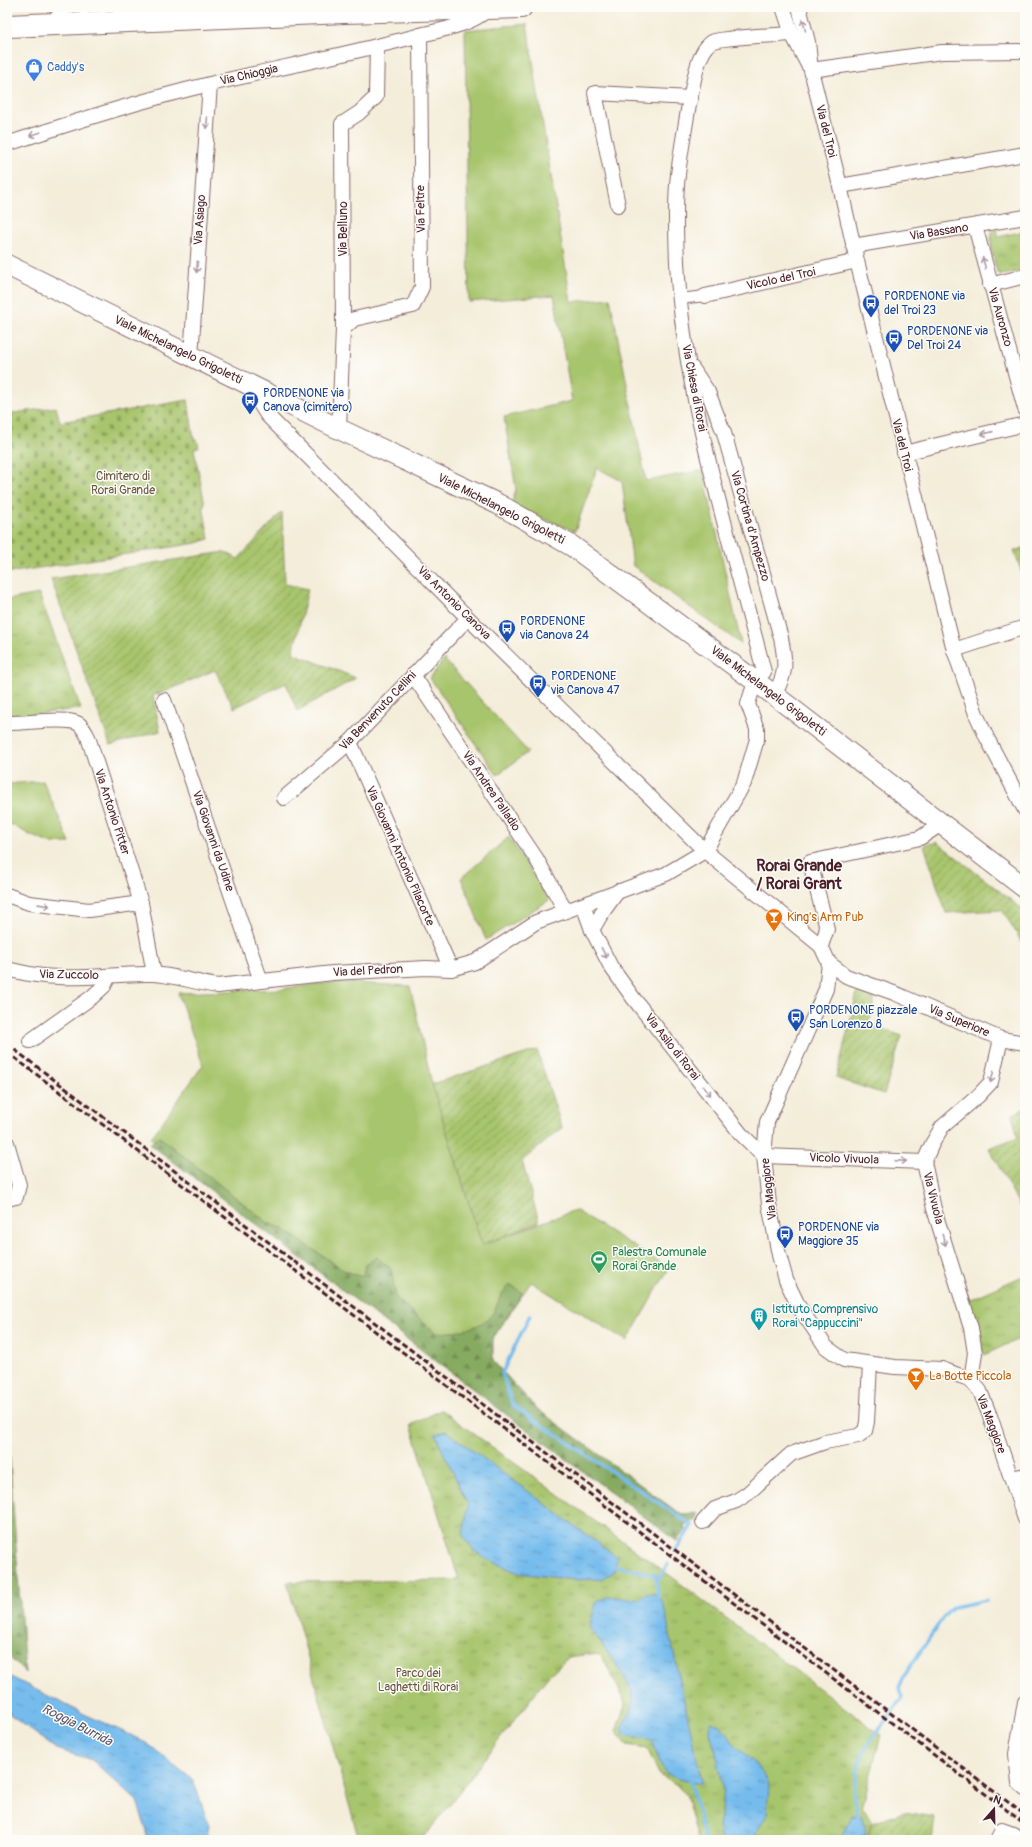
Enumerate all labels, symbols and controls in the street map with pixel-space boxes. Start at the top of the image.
one-way arrow [800,18,807,31]
shop icon: Caddy's [24,57,44,82]
place label: Caddy's [47,60,85,75]
street label: Via Chioggia [219,61,280,89]
street label: Via del Troi [812,103,840,159]
one-way arrow [204,116,211,129]
one-way arrow [30,131,42,139]
street label: Via Feltre [413,185,429,233]
street label: Via Asiago [191,194,209,246]
street label: Via Belluno [336,201,351,257]
street label: Via Bassano [909,220,970,244]
one-way arrow [980,257,988,270]
one-way arrow [194,260,201,273]
street label: Vicolo del Troi [745,264,817,294]
street label: Via Auronzo [984,286,1016,349]
place label: PORDENONE via del Troi 23 [884,289,965,318]
bus stop icon: PORDENONE via del Troi 23 [861,293,881,318]
street label: Viale Michelangelo Grigoletti [111,312,245,388]
place label: PORDENONE via Del Troi 24 [907,324,988,353]
bus stop icon: PORDENONE via Del Troi 24 [884,328,904,353]
street label: Via Chiesa di Rorai [678,343,710,433]
place label: PORDENONE via Canova (cimitero) [263,386,353,415]
bus stop icon: PORDENONE via Canova (cimitero) [240,390,260,415]
street label: Via del Troi [888,417,916,473]
one-way arrow [981,429,994,437]
park label: Cimitero di Rorai Grande [91,469,155,498]
street label: Via Cortina d'Ampezzo [727,469,773,584]
street label: Viale Michelangelo Grigoletti [435,470,567,548]
street label: Via Antonio Canova [414,563,494,643]
place label: PORDENONE via Canova 24 [519,614,589,643]
bus stop icon: PORDENONE via Canova 24 [497,618,517,643]
street label: Viale Michelangelo Grigoletti [707,643,829,739]
street label: Via Benvenuto Cellini [336,668,420,754]
place label: PORDENONE via Canova 47 [550,669,620,698]
bus stop icon: PORDENONE via Canova 47 [528,673,548,698]
street label: Via Andrea Palladio [459,748,524,834]
street label: Via Antonio Pitter [91,767,133,858]
street label: Via Giovanni Antonio Pilacorte [362,784,438,928]
street label: Via Giovanni da Udine [189,789,237,893]
district label: Rorai Grande / Rorai Grant [756,856,843,894]
one-way arrow [37,901,50,909]
bar icon: King's Arm Pub [764,907,784,932]
place label: King's Arm Pub [787,910,863,925]
one-way arrow [601,947,608,959]
street label: Via del Pedron [332,962,404,980]
street label: Via Zuccolo [39,967,100,983]
street label: Via Superiore [926,1001,992,1041]
place label: PORDENONE piazzale San Lorenzo 8 [809,1003,917,1032]
bus stop icon: PORDENONE piazzale San Lorenzo 8 [786,1007,806,1032]
street label: Via Asilo di Rorai [641,1011,703,1083]
one-way arrow [987,1070,995,1083]
one-way arrow [702,1085,711,1096]
street label: Vicolo Vivuola [809,1150,880,1168]
street label: Via Maggiore [758,1157,780,1221]
one-way arrow [894,1157,907,1165]
street label: Via Vivuola [919,1170,947,1226]
place label: PORDENONE via Maggiore 35 [798,1220,879,1249]
bus stop icon: PORDENONE via Maggiore 35 [775,1224,795,1249]
one-way arrow [941,1234,949,1246]
place label: Palestra Comunale Rorai Grande [612,1245,707,1274]
sports icon: Palestra Comunale Rorai Grande [589,1249,609,1274]
place label: Istituto Comprensivo Rorai "Cappuccini" [772,1302,879,1331]
building icon: Istituto Comprensivo Rorai "Cappuccini" [749,1306,769,1331]
bar icon: La Botte Piccola [906,1366,926,1391]
place label: La Botte Piccola [929,1369,1012,1384]
street label: Via Maggiore [973,1392,1009,1456]
park label: Parco dei Laghetti di Rorai [378,1666,458,1695]
water label: Roggia Burrida [39,1700,116,1750]
north arrow [974,1789,1014,1829]
text: N [992,1793,1003,1808]

